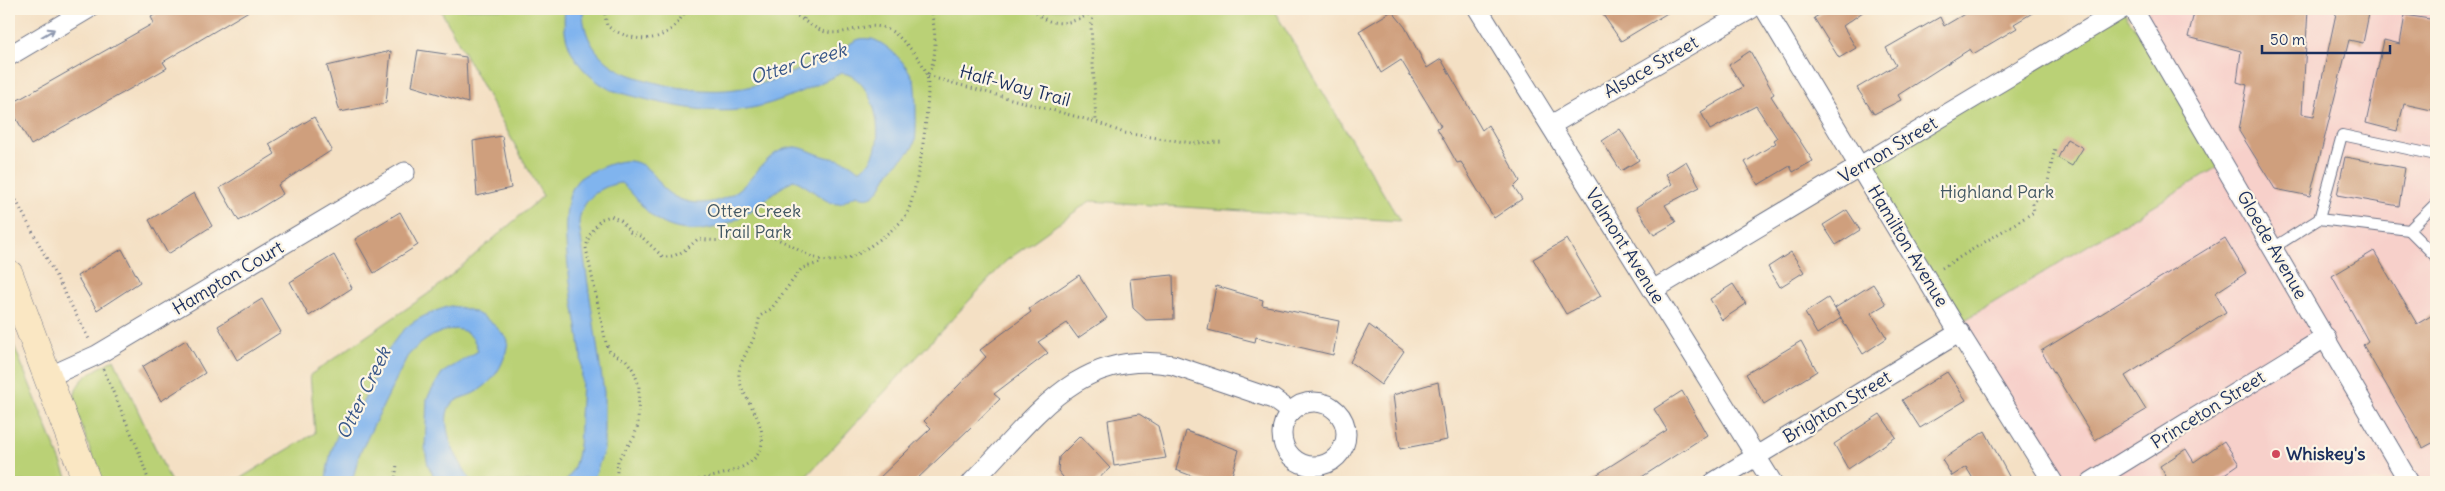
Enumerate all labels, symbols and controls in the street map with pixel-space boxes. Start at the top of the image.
scale bar [2262,22,2390,54]
one-way arrow [41,27,55,37]
street label: Alsace Street [1600,30,1702,103]
text: 50 m [2270,30,2305,49]
water label: Otter Creek [747,37,850,89]
street label: Half-Way Trail [957,60,1073,111]
street label: Vernon Street [1834,111,1941,188]
park label: Highland Park [1940,180,2054,203]
street label: Hamilton Avenue [1863,181,1954,311]
street label: Valmont Avenue [1581,184,1670,308]
street label: Gloede Avenue [2232,186,2313,303]
park label: Otter Creek Trail Park [707,199,801,243]
street label: Hampton Court [168,235,288,320]
water label: Otter Creek [330,342,396,443]
street label: Brighton Street [1778,365,1895,448]
street label: Princeton Street [2146,365,2269,454]
place label: Whiskey's [2286,442,2366,465]
marker: Whiskey's [2270,448,2282,460]

